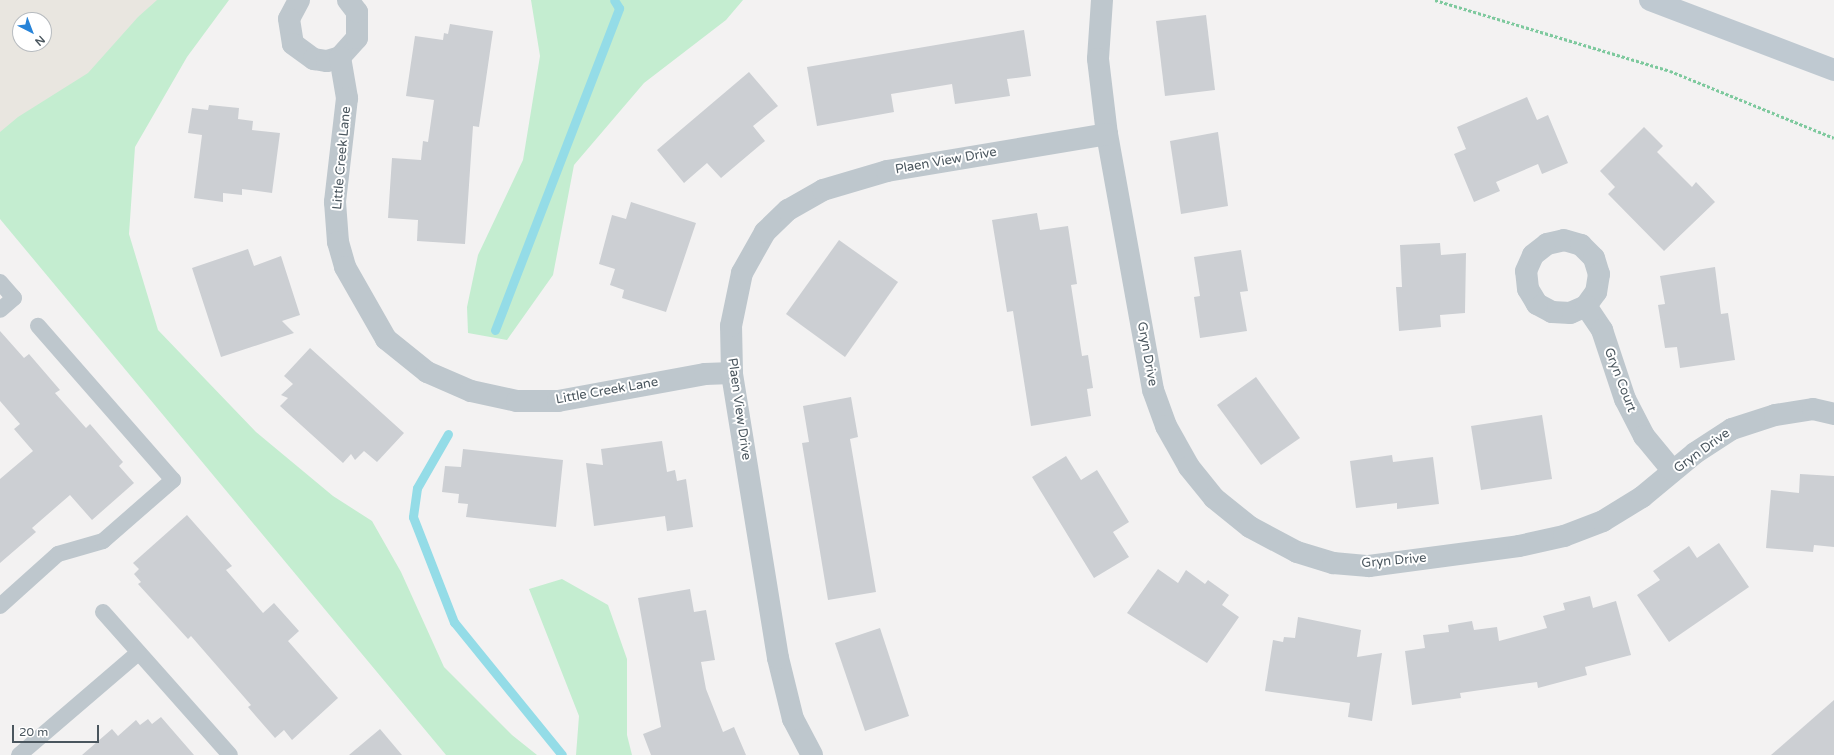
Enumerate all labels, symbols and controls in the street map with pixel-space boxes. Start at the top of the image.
north arrow [12,12,52,52]
text: N [32,33,47,48]
street label: Little Creek Lane [330,106,354,210]
street label: Plaen View Drive [894,144,998,178]
street label: Gryn Drive [1134,321,1160,387]
street label: Gryn Court [1601,346,1639,414]
street label: Plaen View Drive [724,357,754,461]
street label: Little Creek Lane [555,374,659,408]
street label: Gryn Drive [1671,426,1733,476]
street label: Gryn Drive [1361,550,1427,572]
scale bar [14,717,101,743]
text: 20 m [19,725,48,739]

